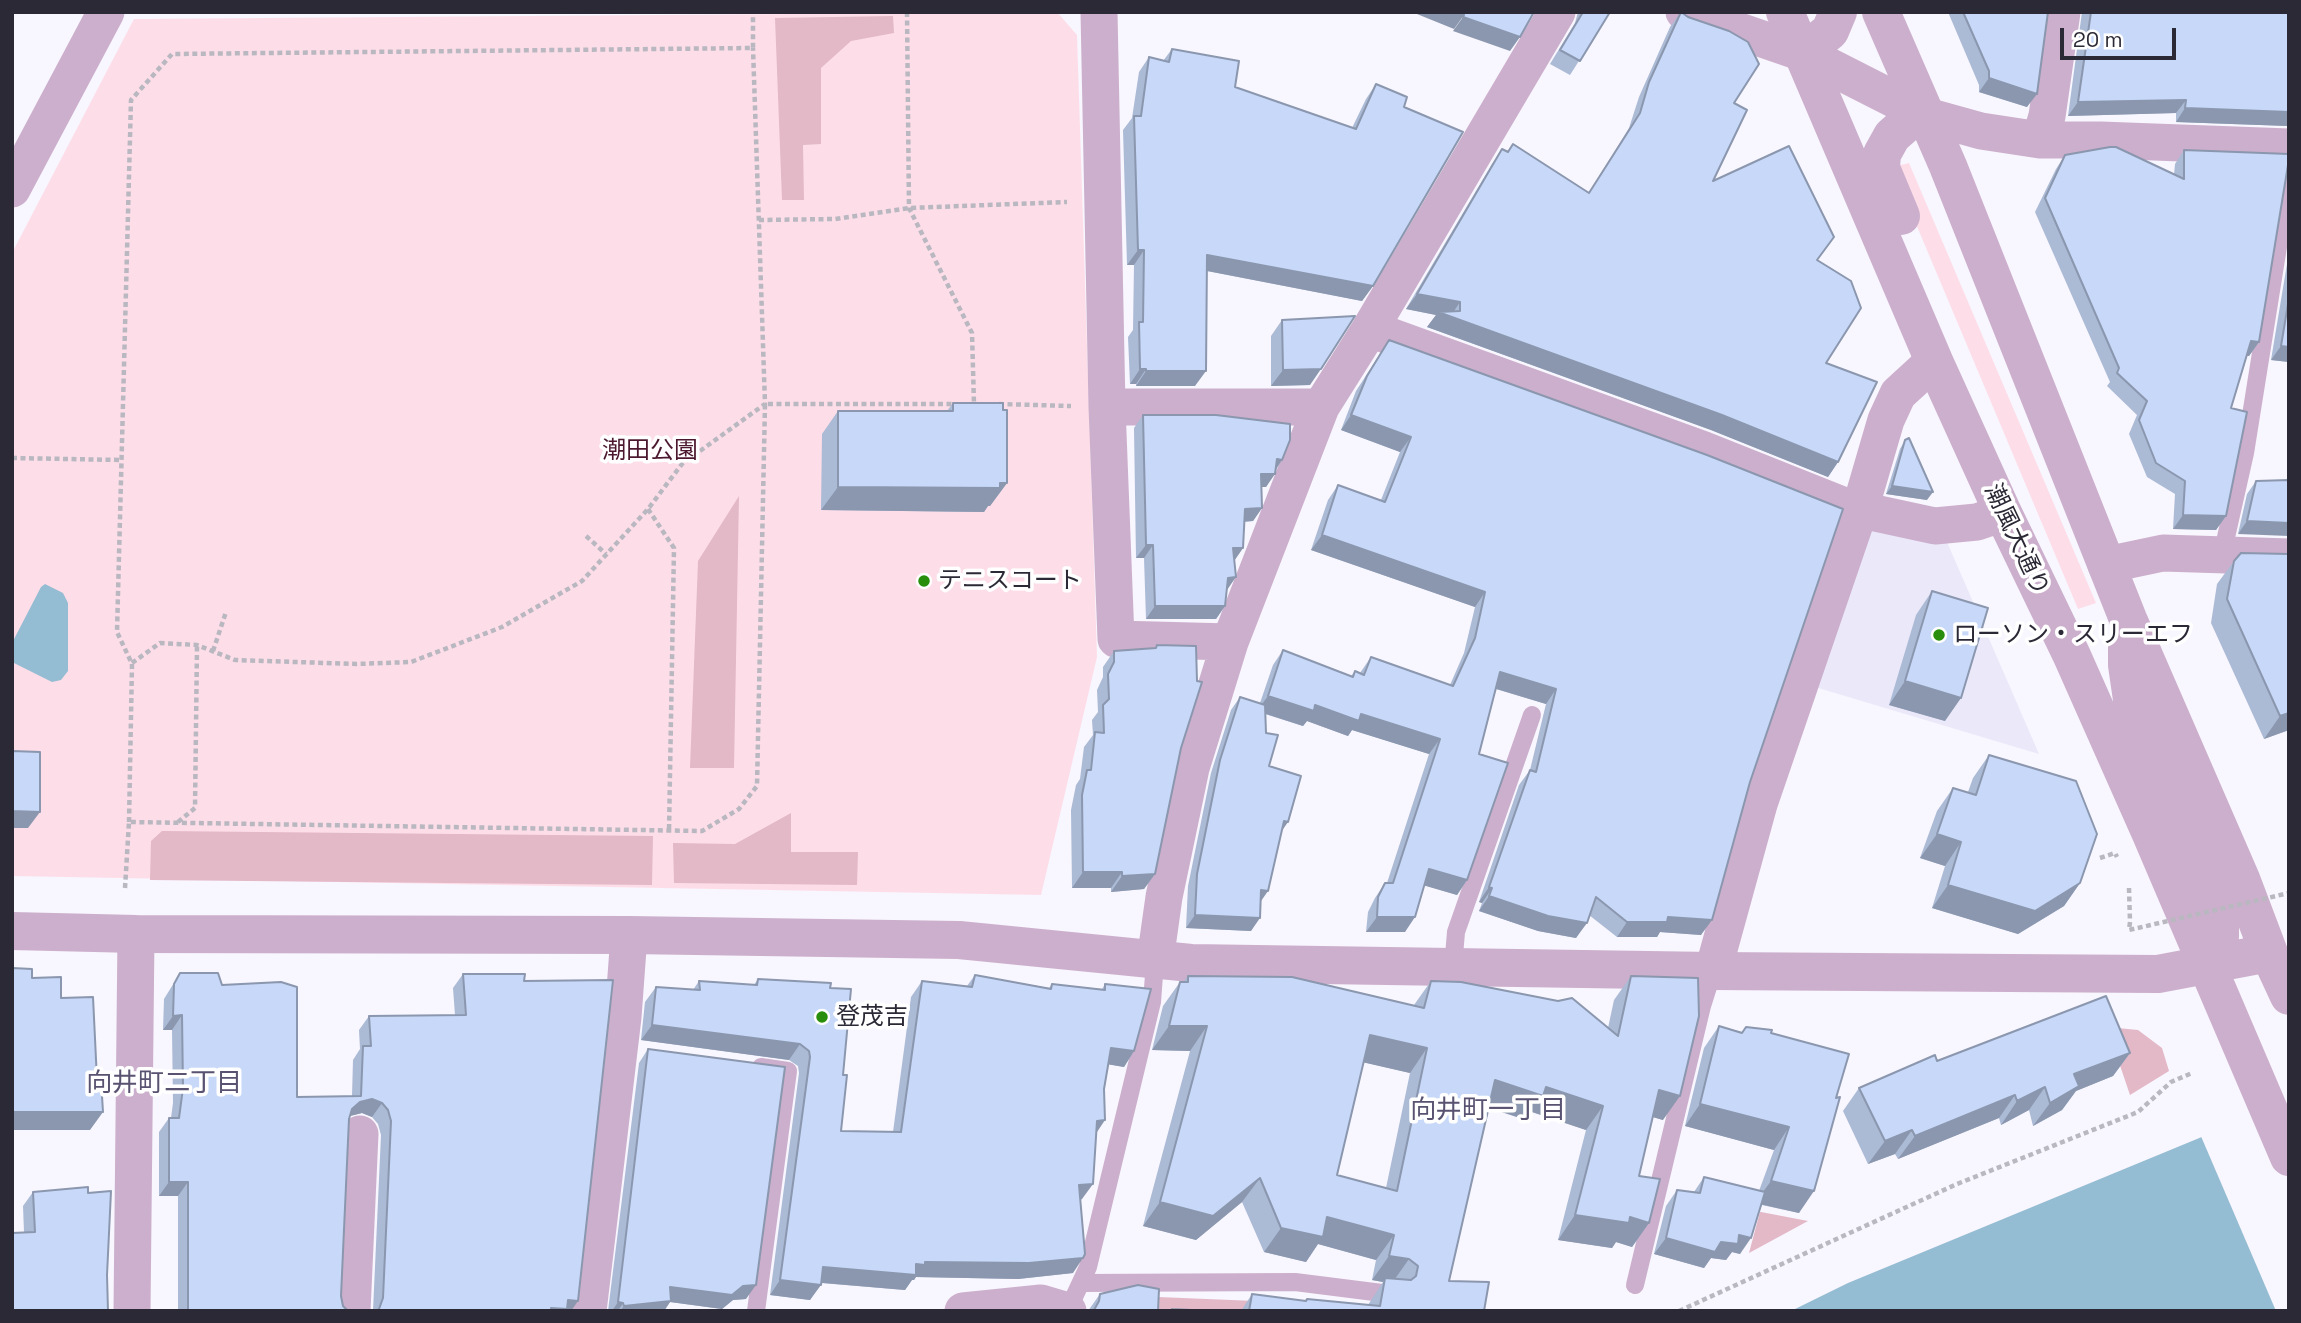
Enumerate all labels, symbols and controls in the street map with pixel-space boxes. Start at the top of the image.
scale bar [2063,14,2178,58]
text: 20 m [2073,26,2123,53]
park label: 潮田公園 [602,437,698,465]
street label: 潮風大通り [1978,480,2054,600]
place label: テニスコート [938,567,1082,595]
marker: テニスコート [916,573,932,589]
place label: ローソン・スリーエフ [1953,621,2193,649]
marker: ローソン・スリーエフ [1931,627,1947,643]
place label: 登茂吉 [836,1003,908,1031]
marker: 登茂吉 [814,1009,830,1025]
district label: 向井町二丁目 [86,1068,242,1100]
district label: 向井町一丁目 [1410,1095,1566,1127]

